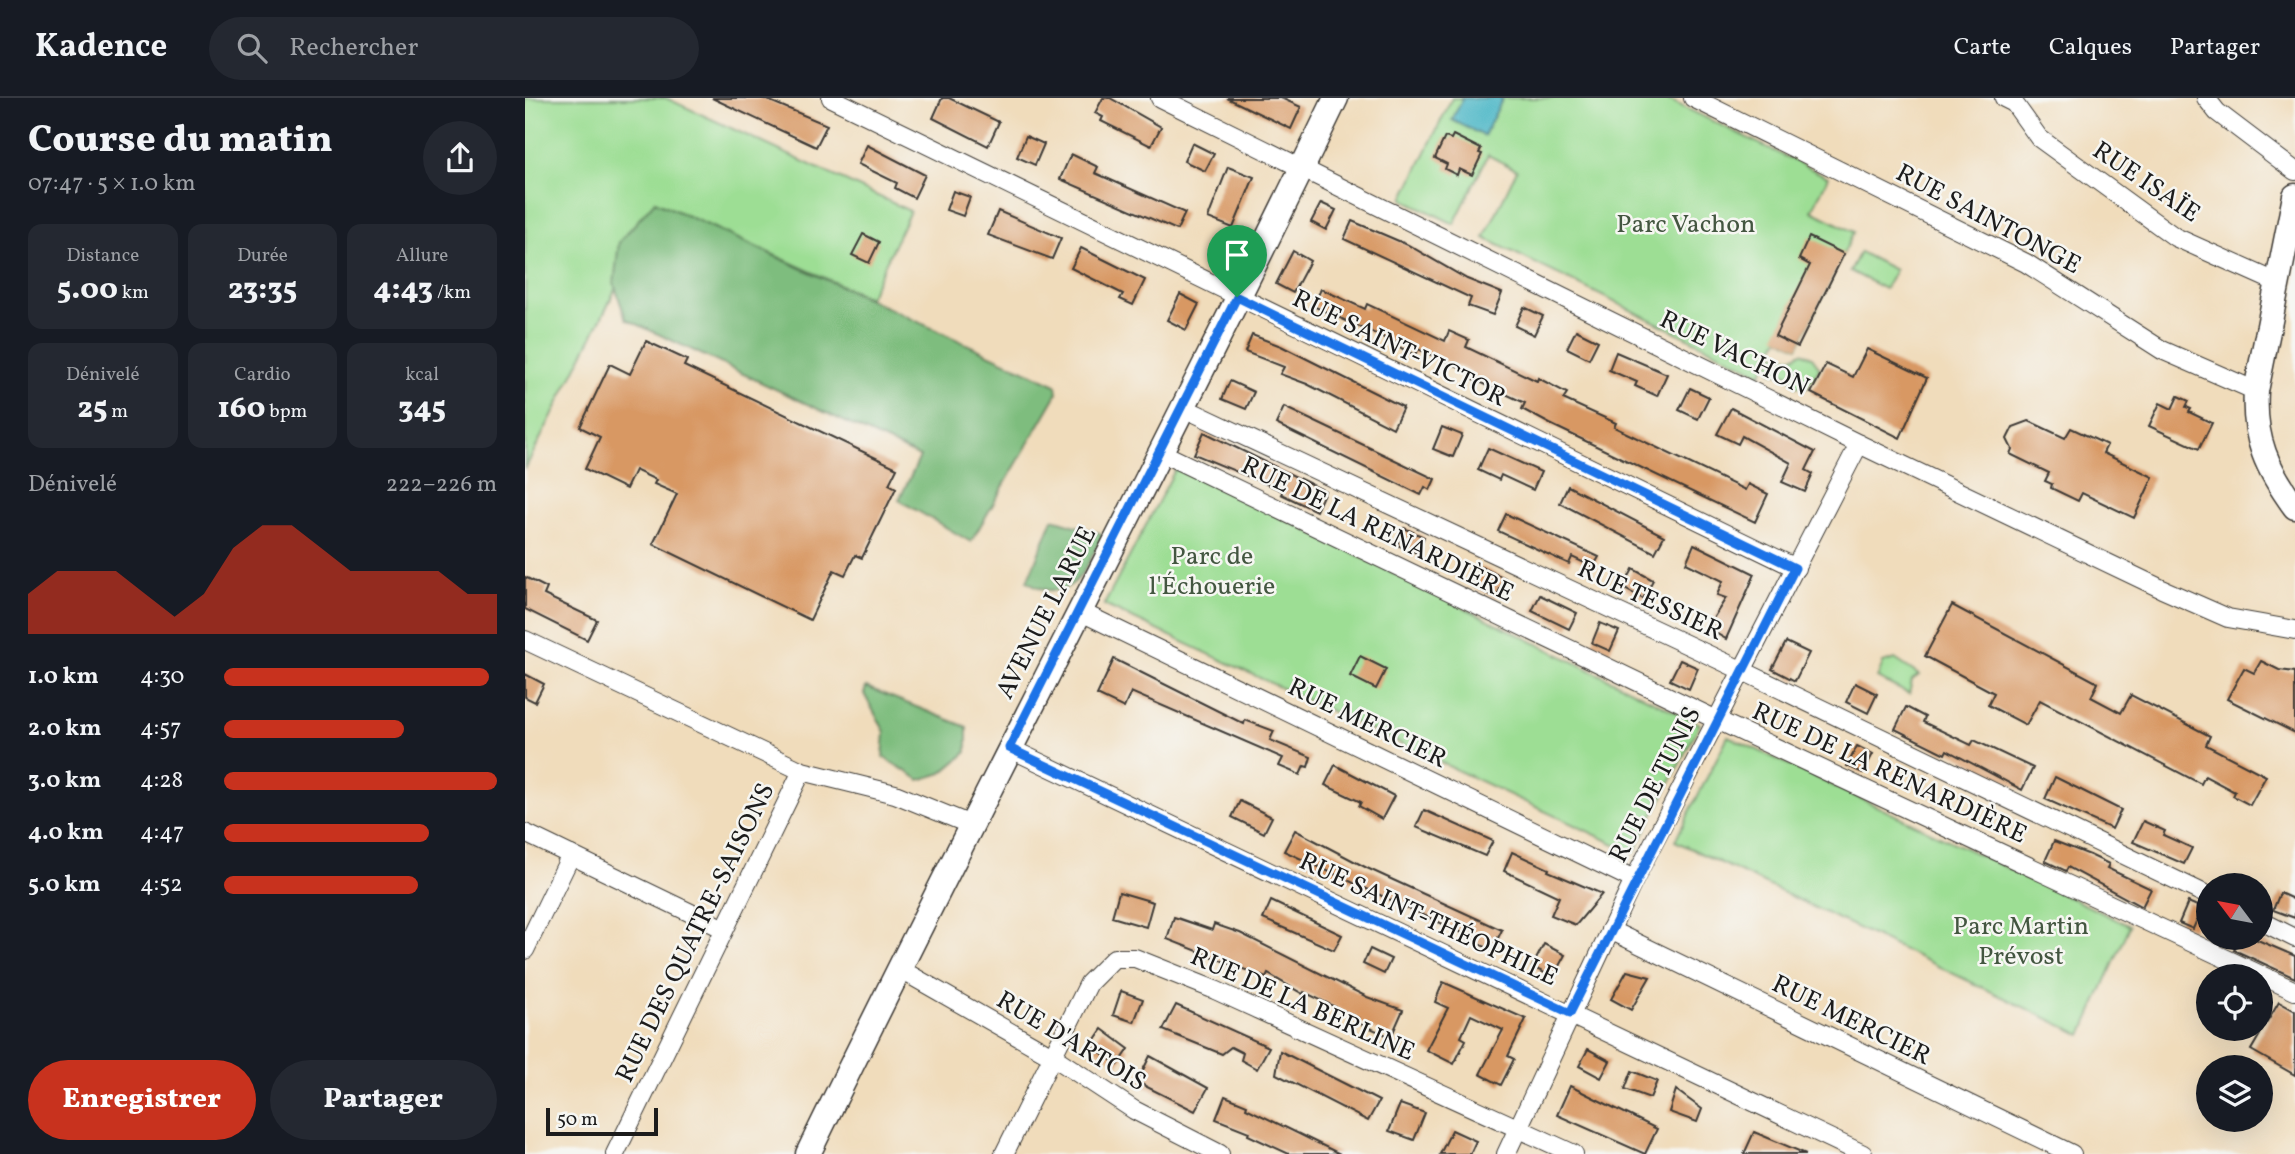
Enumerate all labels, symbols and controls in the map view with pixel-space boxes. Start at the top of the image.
search box [209,17,699,80]
text: Kadence [35,25,167,71]
icon: search [233,29,271,67]
text: Rechercher [289,30,418,66]
text: Carte [1954,31,2011,65]
text: Calques [2049,31,2132,65]
text: Partager [2170,31,2260,65]
text: Course du matin [28,115,333,168]
button: share [423,121,497,195]
street label: RUE ISAÏE [2085,133,2207,232]
street label: RUE SAINTONGE [1889,156,2087,284]
text: 07:47 · 5 × 1.0 km [28,168,196,200]
park label: Parc Vachon [1616,207,1756,243]
pin [1207,225,1267,297]
icon: arrive [1218,236,1256,274]
text: Distance [66,243,139,269]
text: Durée [237,243,288,269]
text: Allure [396,243,448,269]
text: 5.00 [57,269,118,311]
text: 23:35 [228,269,297,311]
text: 4:43 [373,269,433,311]
text: km [118,280,149,306]
text: /km [433,280,471,306]
street label: RUE SAINT-VICTOR [1286,281,1512,416]
street label: RUE VACHON [1653,302,1815,406]
text: Dénivelé [66,362,140,388]
text: Cardio [234,362,291,388]
text: kcal [405,362,439,388]
text: 25 [78,388,107,430]
text: 160 [218,388,265,430]
text: 345 [398,388,446,430]
text: m [107,399,128,425]
text: bpm [265,399,307,425]
street label: RUE DE LA RENARDIÈRE [1235,448,1520,612]
text: Dénivelé [28,469,117,501]
text: 222–226 m [386,469,497,501]
street label: AVENUE LARUE [988,520,1106,705]
park label: Parc de l'Échouerie [1149,539,1275,605]
street label: RUE TESSIER [1571,551,1729,650]
text: 1.0 km [28,661,99,693]
text: 4:30 [140,661,184,693]
street label: RUE MERCIER [1281,670,1453,778]
street label: RUE DE LA RENARDIÈRE [1746,694,2032,853]
street label: RUE DE TUNIS [1601,701,1711,869]
text: 2.0 km [28,713,101,745]
text: 4:57 [140,713,181,745]
text: 3.0 km [28,765,101,797]
text: 4:28 [140,765,183,797]
street label: RUE DES QUATRE-SAISONS [607,777,784,1089]
text: 4.0 km [28,817,103,849]
text: 4:47 [140,817,184,849]
street label: RUE SAINT-THÉOPHILE [1293,844,1564,996]
text: 5.0 km [28,869,101,901]
text: 4:52 [140,869,183,901]
north arrow [2196,873,2273,950]
map controls [2196,873,2273,1132]
park label: Parc Martin Prévost [1953,909,2089,975]
street label: RUE DE LA BERLINE [1184,939,1420,1071]
button: locate [2196,964,2273,1041]
street label: RUE MERCIER [1765,967,1937,1075]
street label: RUE D'ARTOIS [989,983,1153,1101]
button: layers [2196,1055,2273,1132]
button: Enregistrer [28,1060,256,1140]
button: Partager [270,1060,497,1140]
scale bar [546,1105,658,1137]
text: 50 m [557,1107,598,1133]

